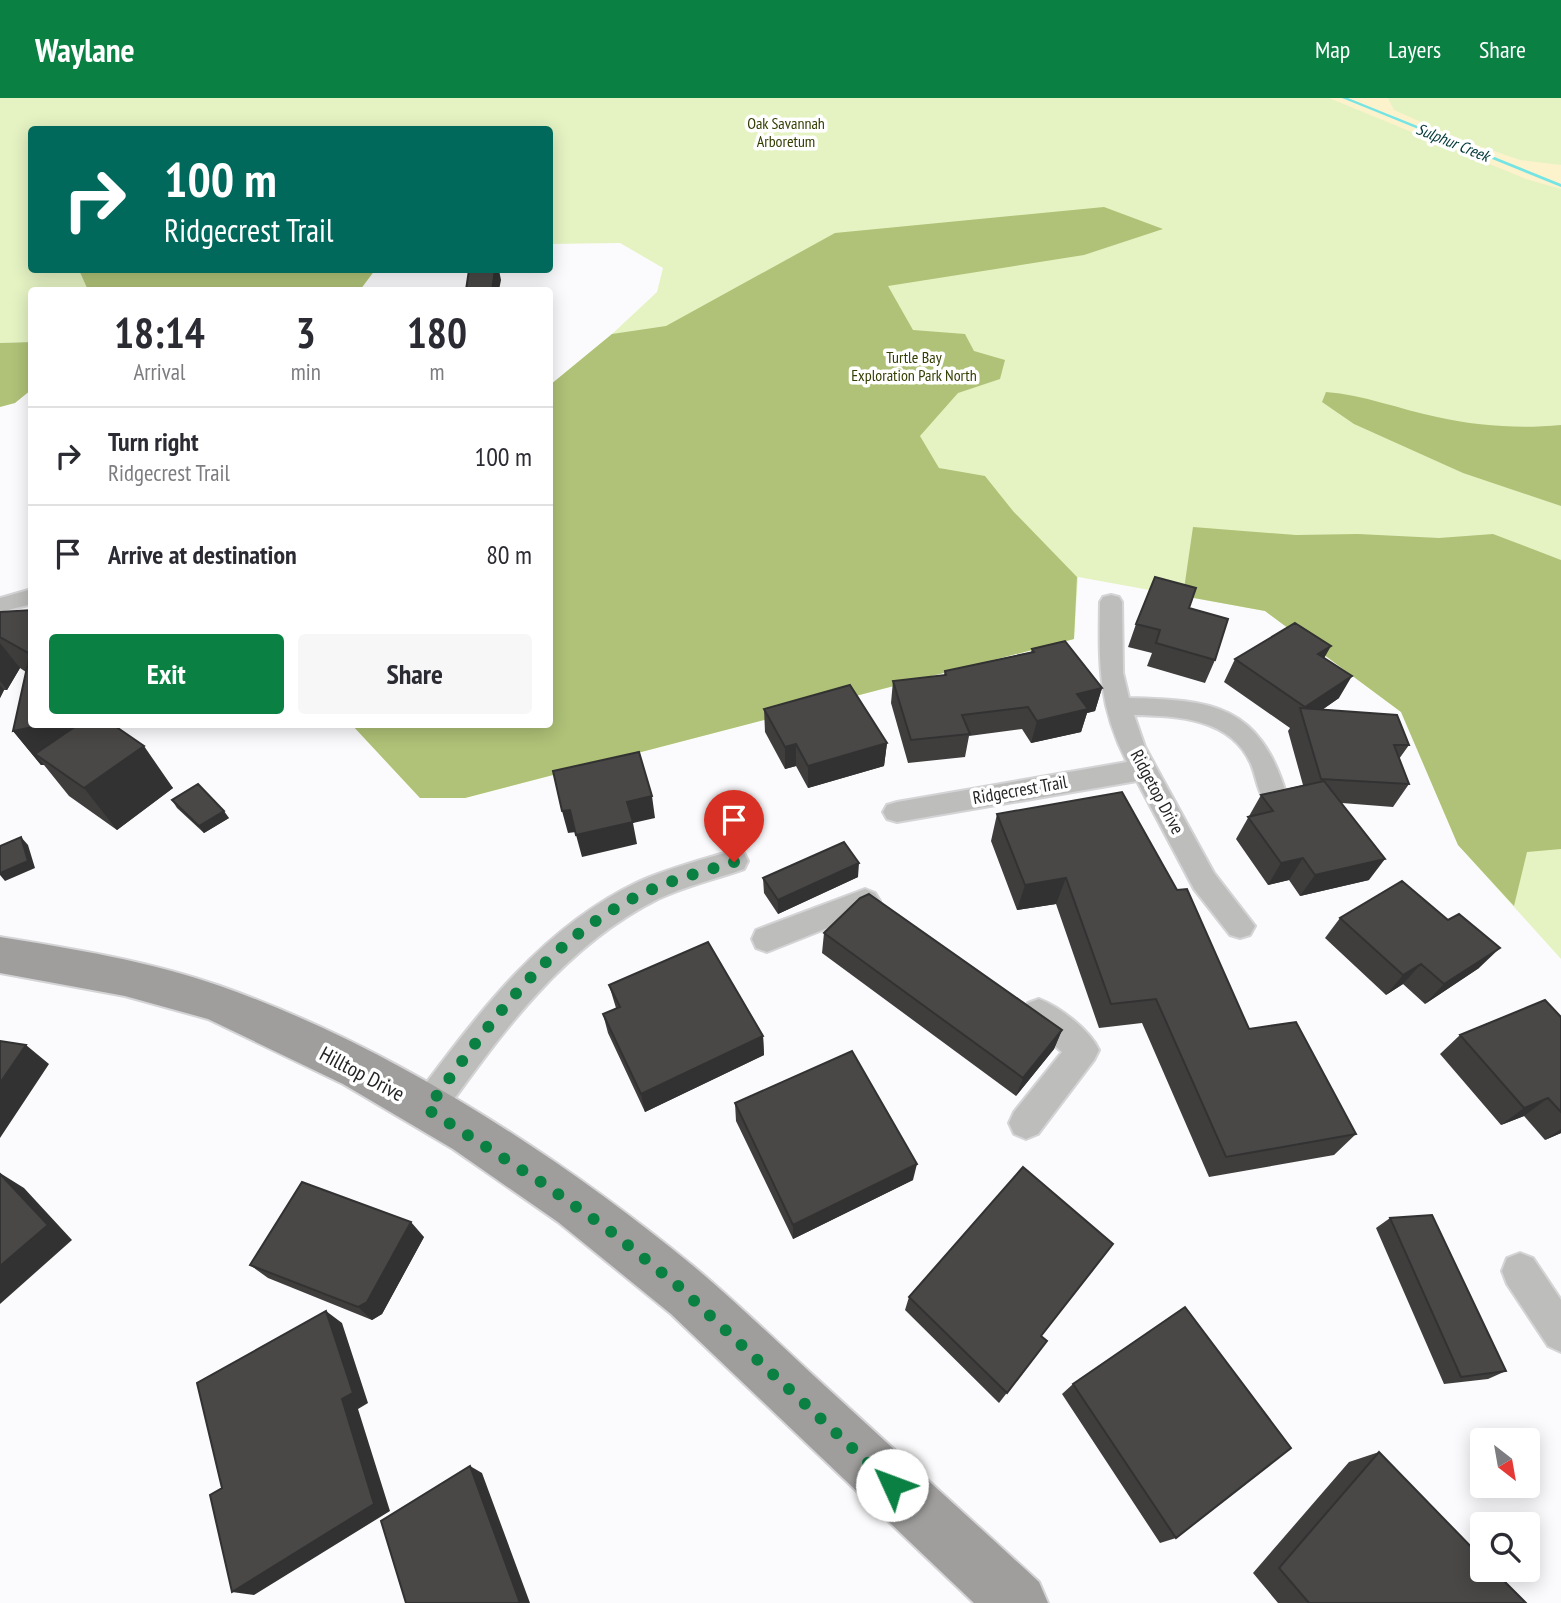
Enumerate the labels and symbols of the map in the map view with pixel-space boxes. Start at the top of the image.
park label: Oak Savannah Arboretum [747,113,825,151]
water label: Sulphur Creek [1414,118,1494,166]
park label: Turtle Bay Exploration Park North [851,347,977,385]
street label: Ridgetop Drive [1126,746,1189,838]
street label: Ridgecrest Trail [971,770,1070,809]
pin [704,790,764,862]
street label: Hilltop Drive [315,1040,409,1107]
north arrow [1470,1428,1540,1498]
position arrow [855,1448,929,1522]

